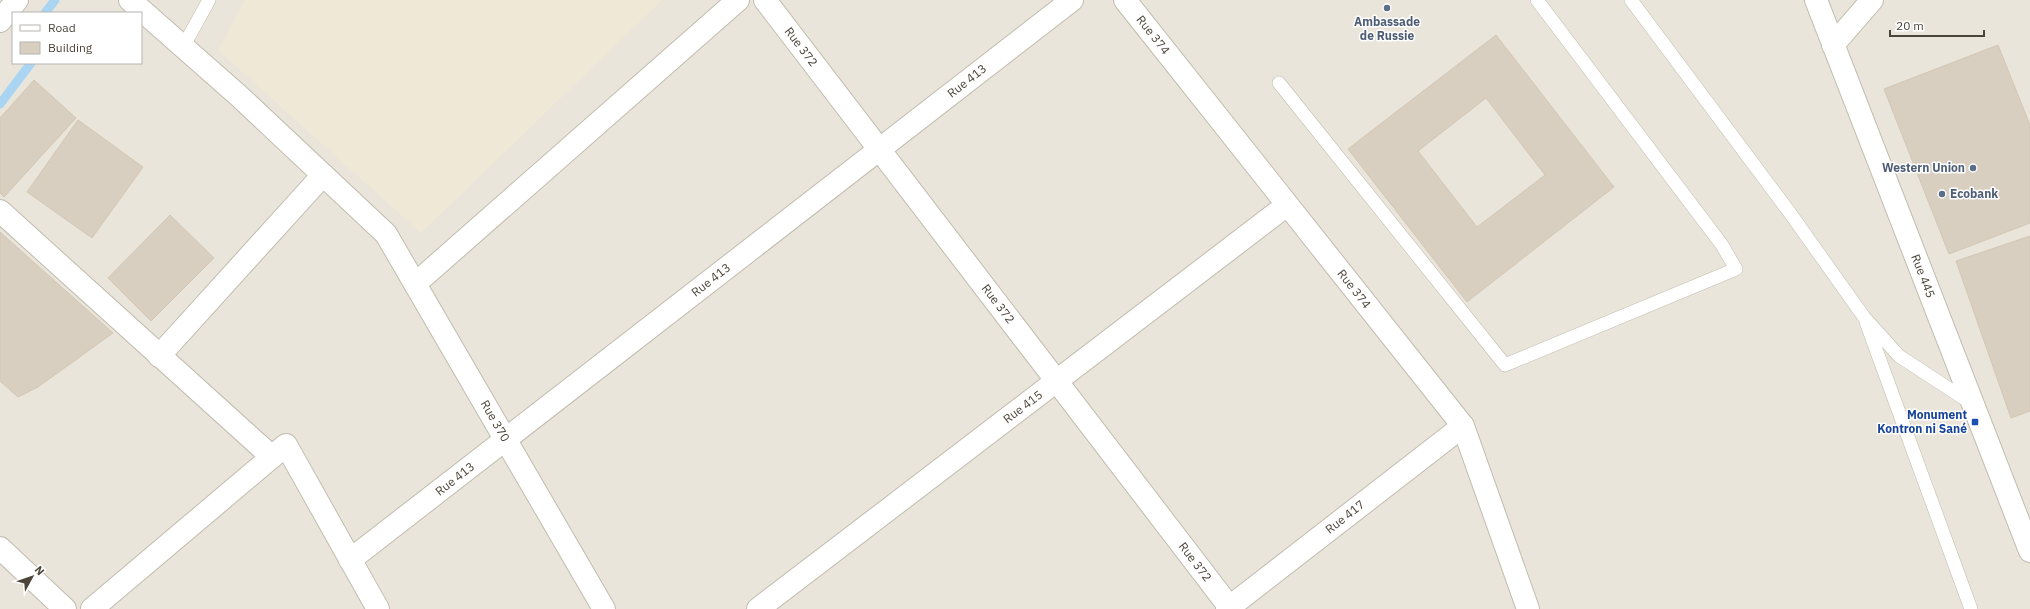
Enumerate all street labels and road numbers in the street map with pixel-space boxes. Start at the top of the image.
street label: Rue 374 [1133,12,1173,57]
street label: Rue 372 [782,24,821,69]
street label: Rue 413 [944,61,989,101]
street label: Rue 445 [1908,252,1939,300]
street label: Rue 413 [688,260,733,300]
street label: Rue 374 [1334,266,1374,311]
street label: Rue 372 [979,281,1018,326]
street label: Rue 415 [1000,387,1045,426]
street label: Rue 370 [478,397,513,444]
street label: Rue 413 [432,459,477,499]
street label: Rue 417 [1322,497,1367,537]
street label: Rue 372 [1176,539,1215,584]

